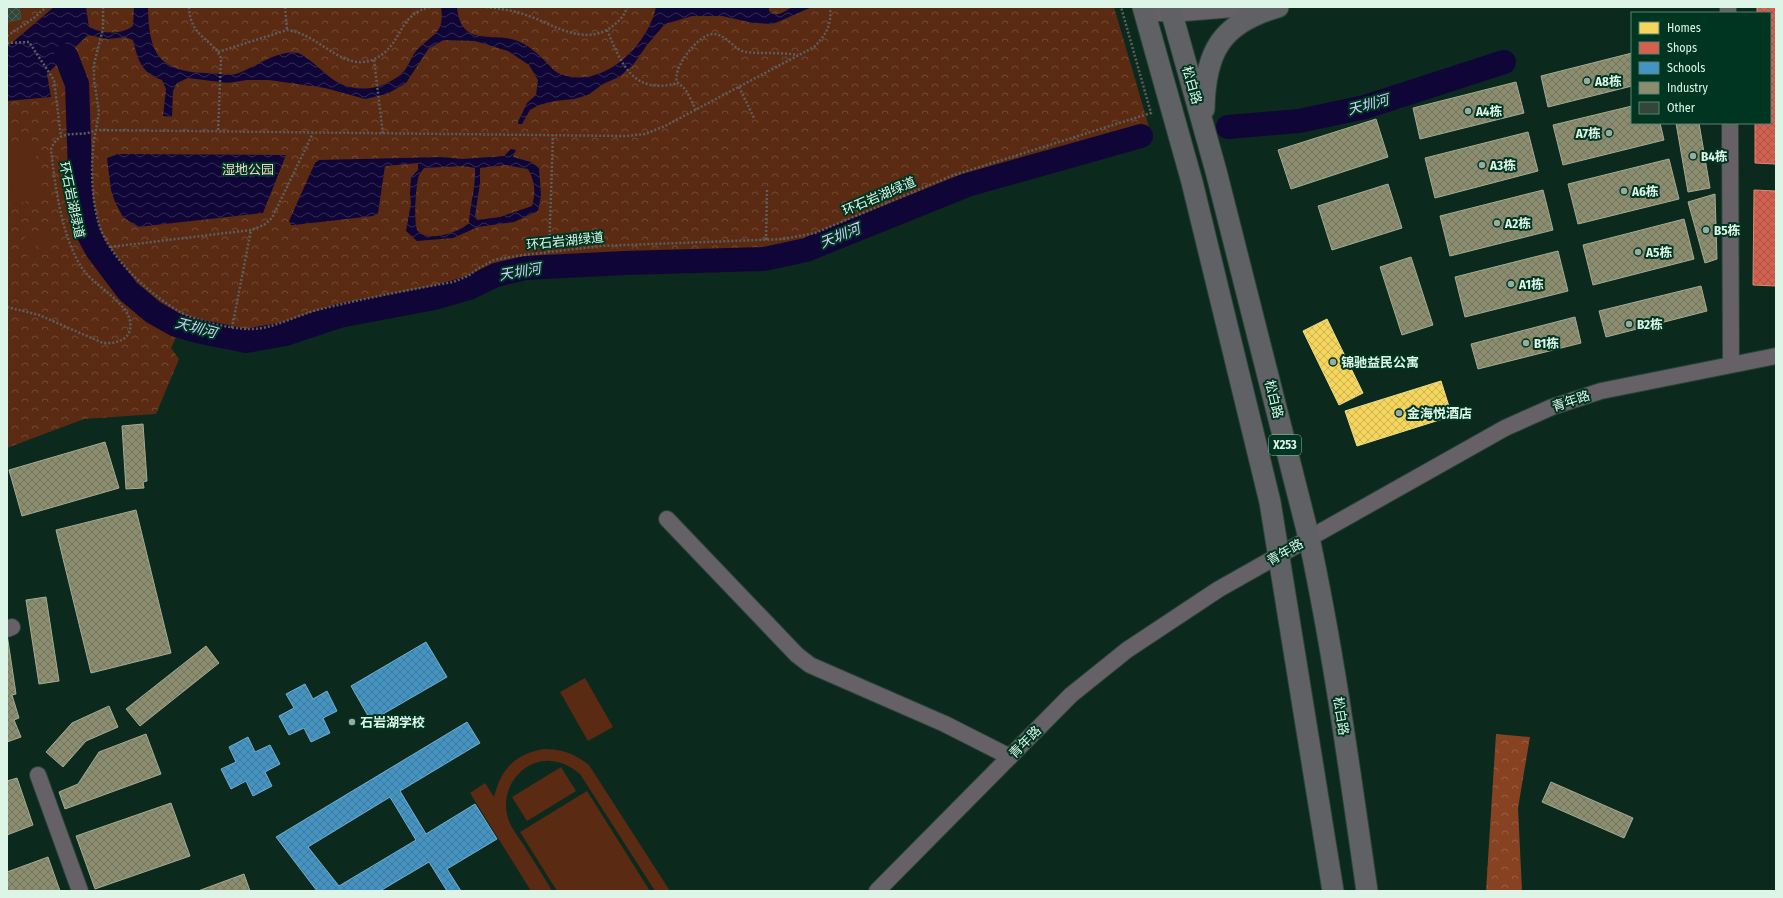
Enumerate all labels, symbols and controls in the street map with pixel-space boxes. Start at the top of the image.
legend [1631,12,1771,124]
text: Homes [1667,21,1701,35]
text: Shops [1667,41,1697,55]
text: Schools [1667,61,1705,75]
street label: 松白路 [1179,64,1205,106]
place label: A8栋 [1594,74,1622,89]
marker: A8栋 [1582,76,1592,86]
text: Industry [1667,81,1708,95]
water label: 天圳河 [1346,91,1393,119]
text: Other [1667,101,1696,115]
place label: A4栋 [1475,104,1502,119]
marker: A4栋 [1463,106,1473,116]
place label: A7栋 [1575,126,1601,141]
marker: A7栋 [1604,128,1614,138]
place label: B4栋 [1701,149,1728,164]
marker: B4栋 [1688,151,1698,161]
place label: A3栋 [1489,158,1516,173]
street label: 环石岩湖绿道 [57,160,87,240]
marker: A3栋 [1477,160,1487,170]
park label: 湿地公园 [222,162,274,177]
street label: 环石岩湖绿道 [840,174,918,218]
place label: A6栋 [1631,184,1659,199]
marker: A6栋 [1619,186,1629,196]
place label: A2栋 [1504,216,1531,231]
marker: A2栋 [1492,218,1502,228]
water label: 天圳河 [817,219,865,252]
place label: B5栋 [1714,223,1741,238]
marker: B5栋 [1701,225,1711,235]
street label: 环石岩湖绿道 [525,229,605,253]
place label: A5栋 [1645,245,1672,260]
marker: A5栋 [1633,247,1643,257]
water label: 天圳河 [498,259,545,284]
place label: A1栋 [1518,277,1544,292]
marker: A1栋 [1506,279,1516,289]
water label: 天圳河 [174,314,221,342]
place label: B2栋 [1637,317,1663,332]
marker: B2栋 [1624,319,1634,329]
place label: B1栋 [1534,336,1559,351]
marker: B1栋 [1521,338,1531,348]
place label: 锦驰益民公寓 [1341,355,1419,370]
marker: 锦驰益民公寓 [1328,357,1338,367]
street label: 松白路 [1262,378,1286,420]
street label: 青年路 [1550,388,1592,414]
place label: 金海悦酒店 [1407,406,1472,421]
marker: 金海悦酒店 [1394,408,1404,418]
road number: X253 [1269,435,1301,455]
street label: 青年路 [1264,536,1306,568]
street label: 松白路 [1331,696,1351,736]
place label: 石岩湖学校 [360,715,425,730]
marker: 石岩湖学校 [347,717,357,727]
street label: 青年路 [1006,723,1044,761]

